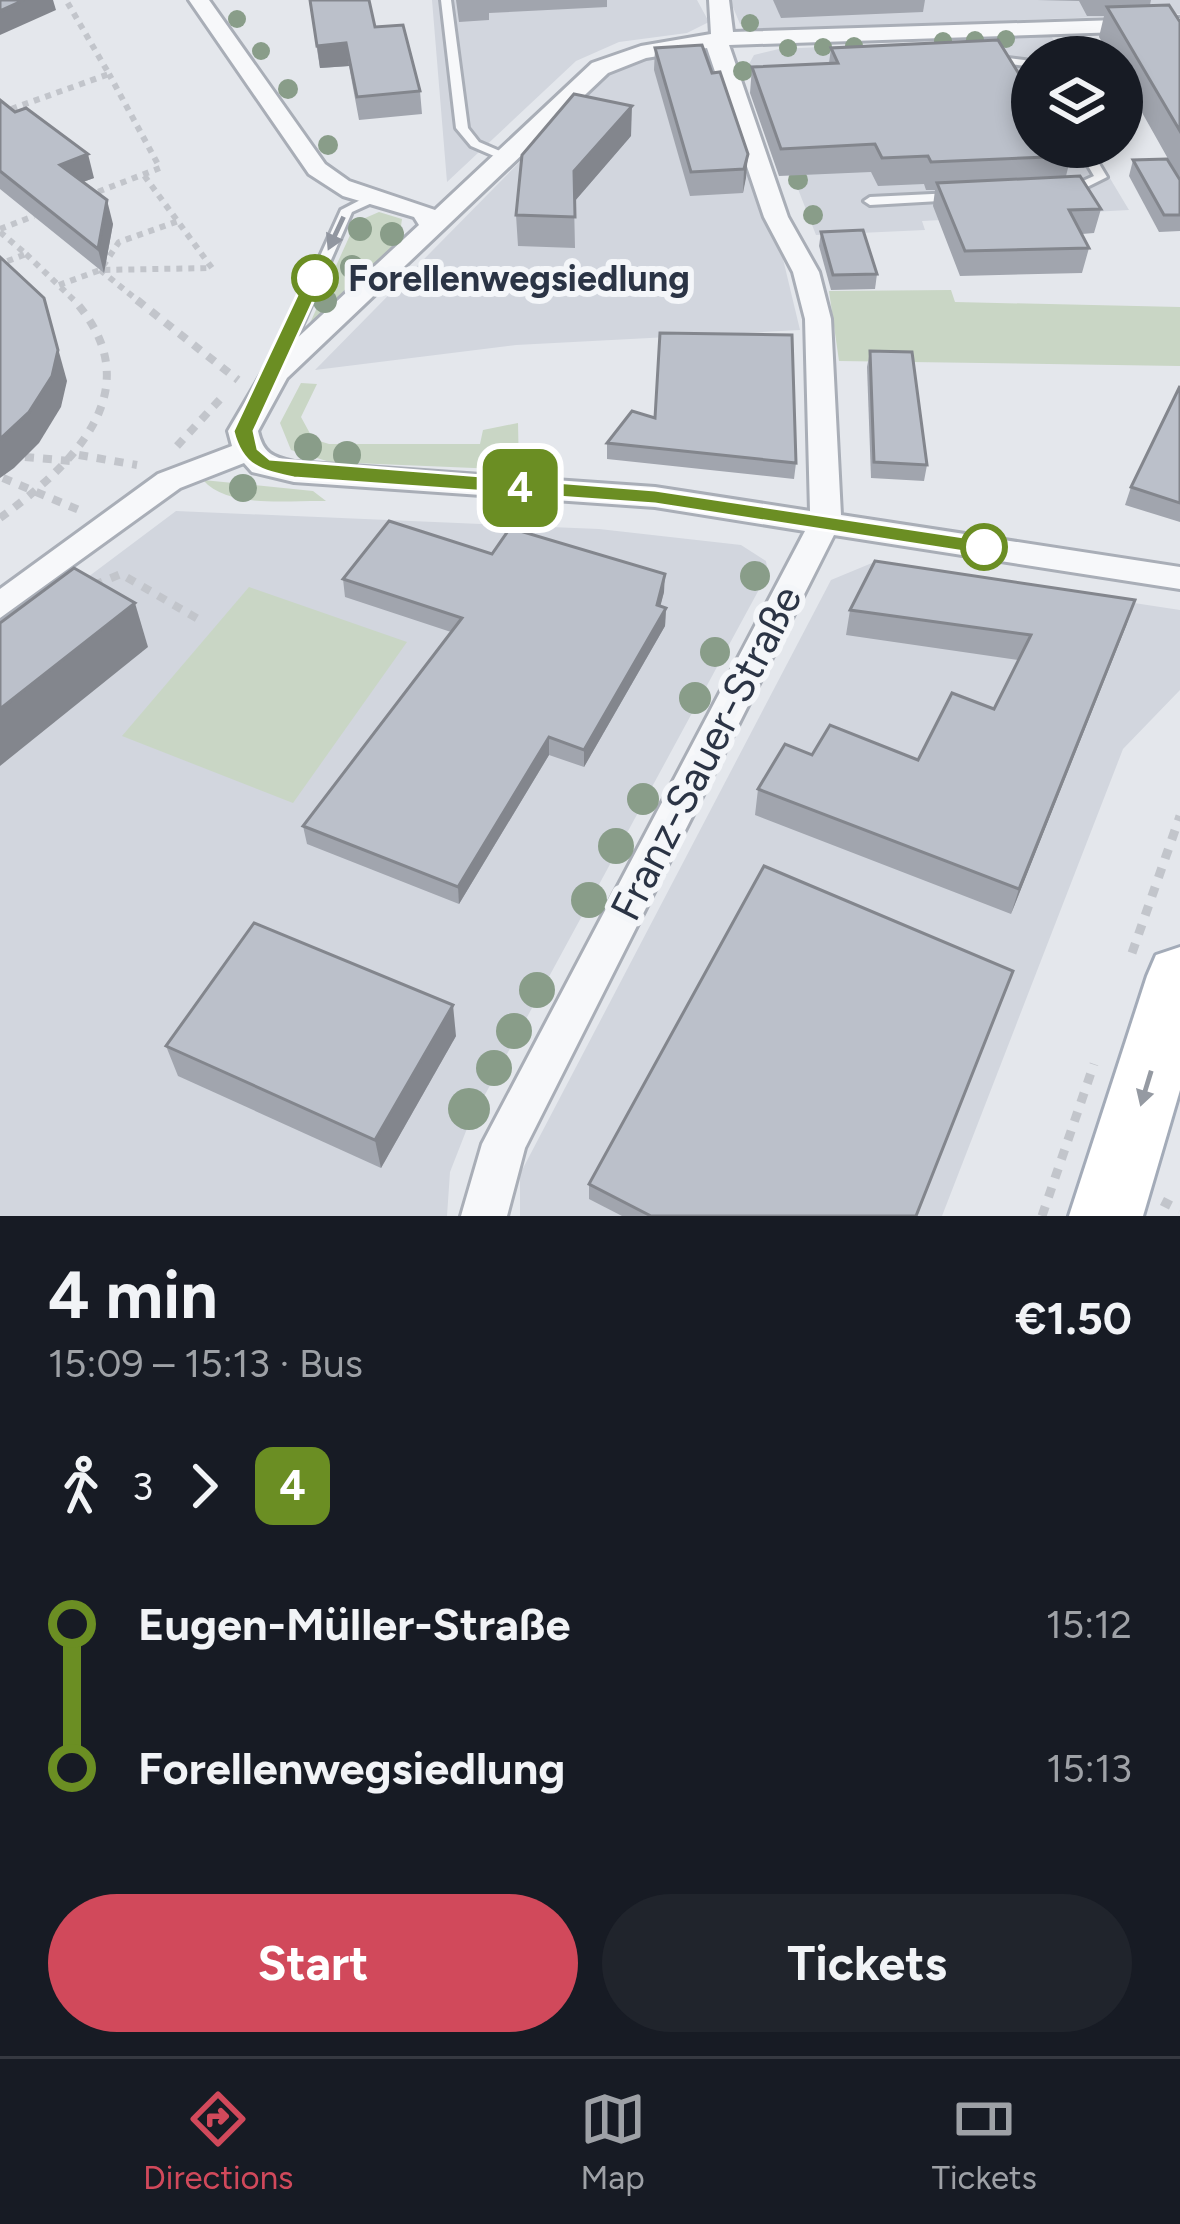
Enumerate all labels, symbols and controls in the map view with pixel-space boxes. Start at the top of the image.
map controls [1011,36,1143,168]
button: layers [1011,36,1143,168]
one-way arrow [326,216,346,251]
marker: Forellenwegsiedlung [293,256,337,300]
place label: Forellenwegsiedlung [348,257,690,300]
line badge: 4 [481,449,559,527]
text: 4 [507,462,533,513]
unlabelled marker [962,525,1006,569]
street label: Franz-Sauer-Straße [600,577,812,929]
one-way arrow [1135,1070,1154,1107]
text: 4 min [48,1255,218,1335]
text: €1.50 [1015,1291,1132,1345]
text: 15:09 – 15:13 · Bus [48,1340,363,1387]
icon: walk [48,1453,114,1519]
icon: forward [171,1453,237,1519]
text: 4 [279,1460,306,1511]
text: 3 [132,1463,153,1510]
text: Eugen-Müller-Straße [138,1597,570,1651]
text: 15:12 [1046,1601,1132,1648]
text: Forellenwegsiedlung [138,1741,565,1795]
text: 15:13 [1046,1745,1132,1792]
button: Start [48,1894,578,2032]
button: Tickets [602,1894,1132,2032]
tab: Directions [143,2086,294,2197]
tab: Map [580,2086,646,2197]
tab: Tickets [932,2086,1037,2197]

